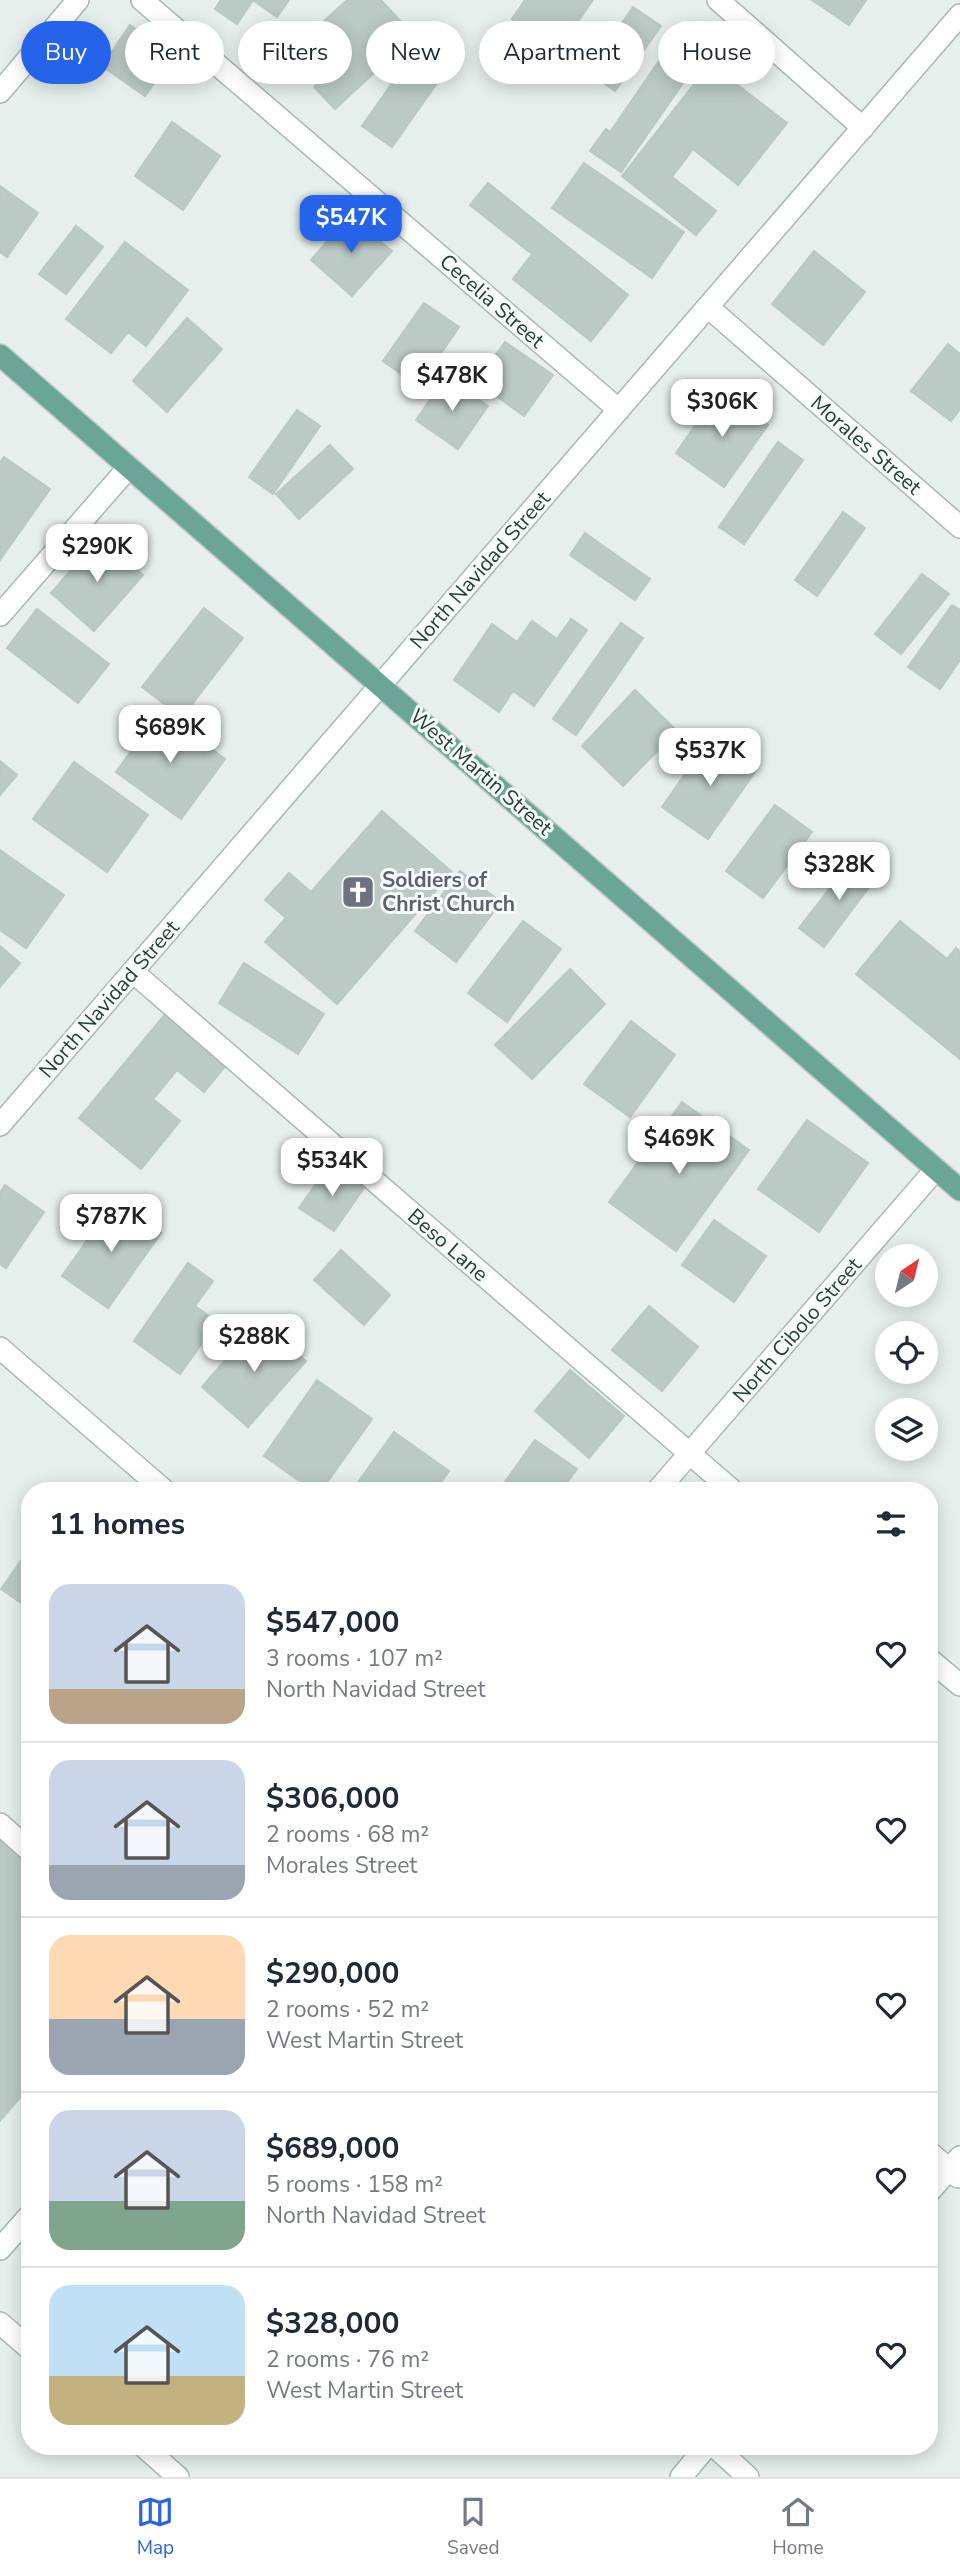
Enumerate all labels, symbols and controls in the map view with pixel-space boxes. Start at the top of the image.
chip: Buy [21,21,111,84]
chip: Rent [125,21,224,84]
chip: Filters [238,21,352,84]
chip: New [366,21,465,84]
chip: Apartment [479,21,644,84]
chip: House [658,21,775,84]
pin: $547K [302,196,400,255]
text: $547K [316,202,386,233]
street label: Cecelia Street [434,248,551,355]
pin: $478K [403,354,501,413]
text: $478K [417,360,487,391]
pin: $306K [673,380,771,439]
text: $306K [687,386,757,417]
street label: Morales Street [805,389,928,501]
street label: North Navidad Street [404,485,557,655]
pin: $290K [48,524,146,584]
text: $290K [62,531,132,562]
street label: West Martin Street [404,702,559,842]
pin: $689K [121,706,219,765]
text: $689K [135,712,205,743]
pin: $537K [661,728,759,788]
text: $537K [675,735,745,766]
pin: $328K [790,842,888,902]
text: $328K [804,849,874,880]
place label: Soldiers of Christ Church [382,866,515,918]
church icon: Soldiers of Christ Church [339,873,377,911]
street label: North Navidad Street [33,914,186,1084]
pin: $469K [630,1116,728,1176]
text: $469K [644,1123,714,1154]
pin: $534K [283,1138,381,1198]
text: $534K [297,1145,367,1176]
pin: $787K [62,1194,160,1254]
text: $787K [76,1201,146,1232]
street label: Beso Lane [402,1202,494,1288]
north arrow [875,1244,938,1307]
map controls [875,1244,938,1461]
street label: North Cibolo Street [726,1251,868,1408]
pin: $288K [205,1314,303,1374]
text: $288K [219,1321,289,1352]
button: locate [875,1321,938,1384]
button: layers [875,1398,938,1461]
text: 11 homes [49,1504,185,1545]
icon: filters [872,1505,910,1543]
text: $547,000 [266,1602,399,1643]
icon: home [105,1612,189,1696]
icon: heart [872,1635,910,1673]
text: 3 rooms · 107 m² [266,1643,443,1674]
text: North Navidad Street [266,1674,486,1705]
text: $306,000 [266,1778,399,1819]
icon: home [105,1788,189,1872]
icon: heart [872,1811,910,1849]
text: 2 rooms · 68 m² [266,1819,429,1850]
text: Morales Street [266,1850,417,1881]
text: $290,000 [266,1953,399,1994]
icon: home [105,1963,189,2047]
icon: heart [872,1986,910,2024]
text: 2 rooms · 52 m² [266,1994,429,2025]
text: West Martin Street [266,2025,463,2056]
text: $689,000 [266,2128,399,2169]
icon: home [105,2138,189,2222]
icon: heart [872,2161,910,2199]
text: 5 rooms · 158 m² [266,2169,443,2200]
text: North Navidad Street [266,2200,486,2231]
text: $328,000 [266,2303,399,2344]
icon: home [105,2313,189,2397]
icon: heart [872,2336,910,2374]
text: 2 rooms · 76 m² [266,2344,429,2375]
text: West Martin Street [266,2375,463,2406]
tab: Map [136,2493,174,2561]
tab: Saved [447,2493,500,2561]
tab: Home [772,2493,824,2561]

